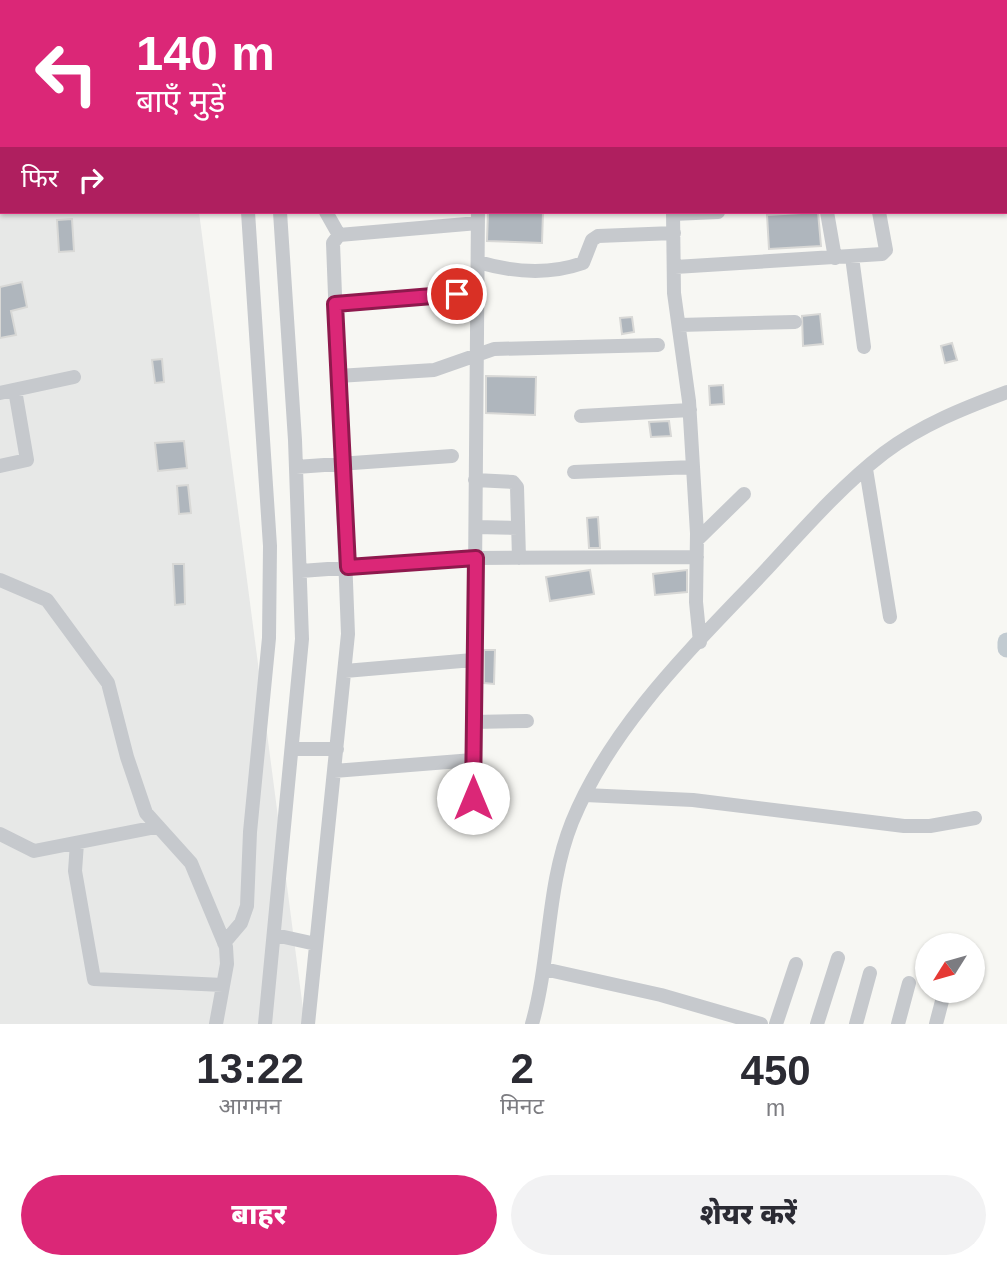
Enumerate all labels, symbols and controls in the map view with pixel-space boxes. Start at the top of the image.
text: 140 m [136,26,275,80]
icon: left [21,28,112,119]
text: बाएँ मुड़ें [136,83,225,119]
icon: right [72,161,110,199]
text: फिर [21,163,58,193]
pin [427,264,487,324]
icon: arrive [438,275,476,313]
position arrow [436,761,510,835]
north arrow [915,933,985,1003]
map controls [915,933,985,1003]
text: 13:22 [196,1045,304,1092]
text: 2 [510,1045,534,1092]
text: 450 [741,1047,811,1094]
text: आगमन [219,1093,282,1119]
text: मिनट [500,1093,544,1119]
text: m [766,1095,785,1121]
button: बाहर [21,1175,497,1255]
button: शेयर करें [511,1175,986,1255]

